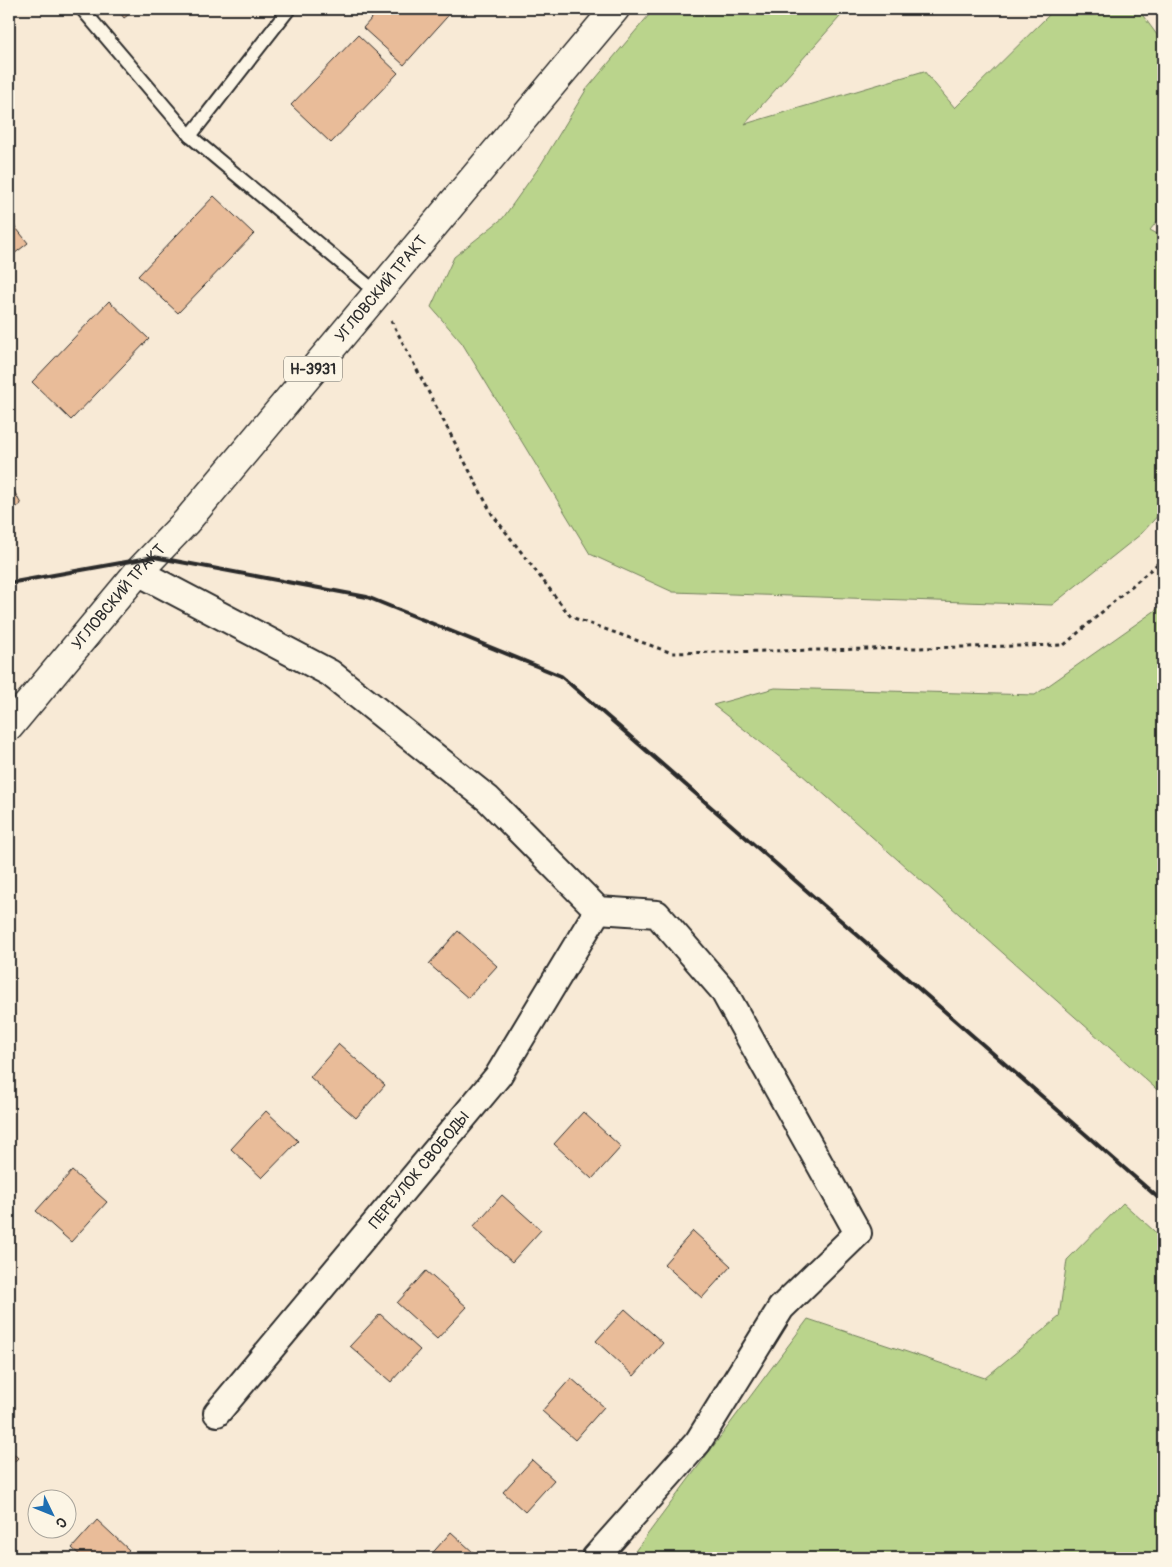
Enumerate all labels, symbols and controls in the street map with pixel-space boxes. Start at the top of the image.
street label: УГЛОВСКИЙ ТРАКТ [331,231,432,346]
road number: Н-3931 [284,356,342,382]
street label: УГЛОВСКИЙ ТРАКТ [67,540,169,654]
street label: ПЕРЕУЛОК СВОБОДЫ [365,1107,474,1233]
north arrow [28,1490,78,1540]
text: С [52,1514,70,1532]

